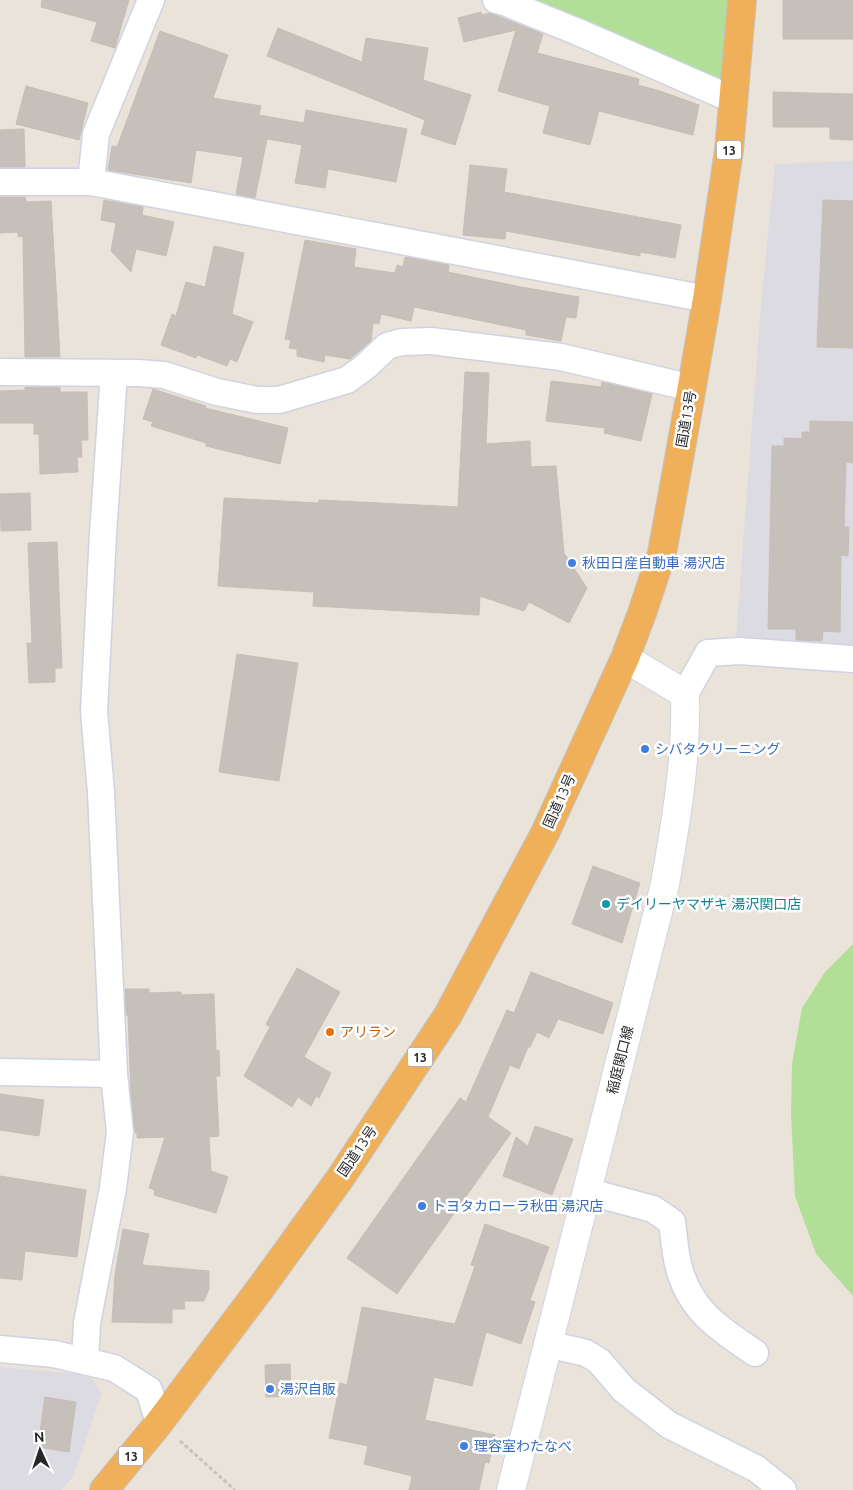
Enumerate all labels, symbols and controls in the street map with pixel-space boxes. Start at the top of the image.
road number: 13 [716,140,742,160]
street label: 国道13号 [673,389,699,449]
place label: 秋田日産自動車 湯沢店 [582,555,725,571]
marker: 秋田日産自動車 湯沢店 [566,557,578,569]
place label: シバタクリーニング [655,741,781,757]
marker: シバタクリーニング [639,743,651,755]
street label: 国道13号 [540,771,578,831]
place label: デイリーヤマザキ 湯沢関口店 [616,896,801,912]
marker: デイリーヤマザキ 湯沢関口店 [600,898,612,910]
place label: アリラン [340,1024,396,1040]
street label: 稲庭関口線 [604,1024,636,1096]
marker: アリラン [324,1026,336,1038]
road number: 13 [408,1048,432,1066]
street label: 国道13号 [334,1123,380,1179]
place label: トヨタカローラ秋田 湯沢店 [432,1198,603,1214]
marker: トヨタカローラ秋田 湯沢店 [416,1200,428,1212]
place label: 湯沢自販 [280,1381,336,1397]
marker: 湯沢自販 [264,1383,276,1395]
north arrow [15,1425,65,1475]
text: N [34,1429,45,1445]
place label: 理容室わたなべ [474,1438,572,1454]
marker: 理容室わたなべ [458,1440,470,1452]
road number: 13 [118,1446,144,1465]

